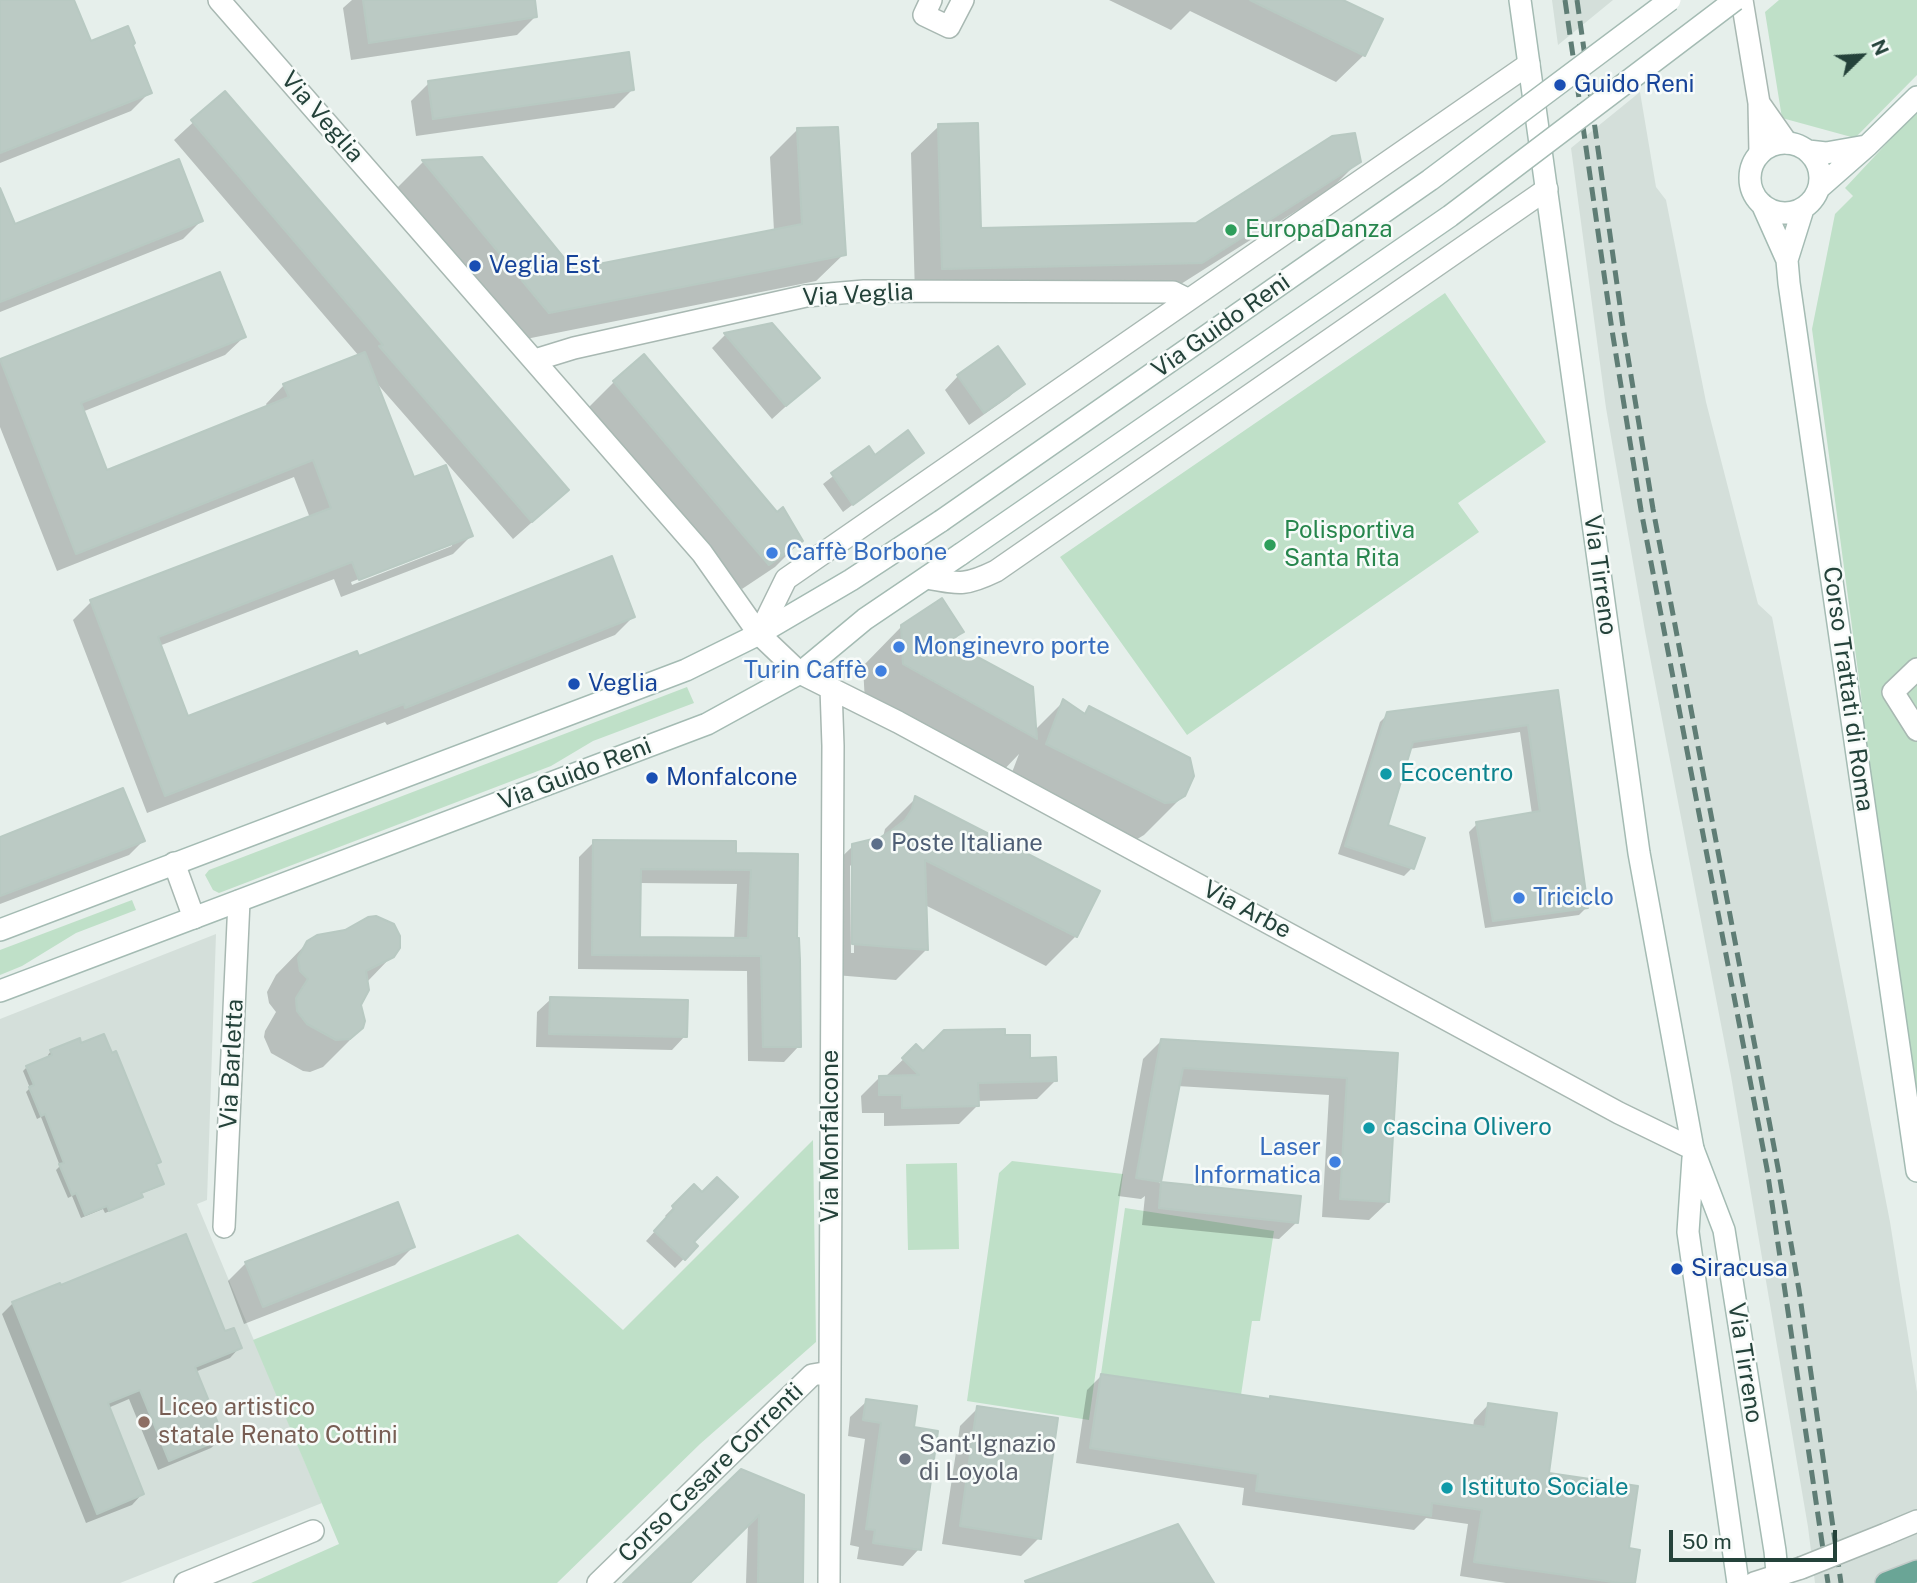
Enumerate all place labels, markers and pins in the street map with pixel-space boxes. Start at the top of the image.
place label: Guido Reni [1574,71,1695,99]
marker: Guido Reni [1552,77,1568,93]
place label: EuropaDanza [1245,216,1393,244]
marker: EuropaDanza [1223,222,1239,238]
place label: Veglia Est [489,252,601,280]
marker: Veglia Est [467,258,483,274]
place label: Polisportiva Santa Rita [1284,517,1415,573]
marker: Polisportiva Santa Rita [1262,537,1278,553]
place label: Caffè Borbone [786,539,947,567]
marker: Caffè Borbone [764,545,780,561]
place label: Monginevro porte [913,633,1110,661]
marker: Monginevro porte [891,639,907,655]
place label: Turin Caffè [744,657,867,685]
marker: Turin Caffè [873,663,889,679]
place label: Veglia [588,670,658,698]
marker: Veglia [566,676,582,692]
place label: Ecocentro [1400,760,1513,788]
place label: Monfalcone [666,764,798,792]
marker: Ecocentro [1378,766,1394,782]
marker: Monfalcone [644,770,660,786]
place label: Poste Italiane [891,830,1043,858]
marker: Poste Italiane [869,836,885,852]
place label: Triciclo [1533,884,1614,912]
marker: Triciclo [1511,890,1527,906]
place label: cascina Olivero [1383,1114,1552,1142]
marker: cascina Olivero [1361,1120,1377,1136]
place label: Laser Informatica [1194,1134,1321,1190]
marker: Laser Informatica [1327,1154,1343,1170]
place label: Siracusa [1691,1255,1788,1283]
marker: Siracusa [1669,1261,1685,1277]
place label: Liceo artistico statale Renato Cottini [158,1394,398,1450]
marker: Liceo artistico statale Renato Cottini [136,1414,152,1430]
place label: Sant'Ignazio di Loyola [919,1431,1056,1487]
marker: Sant'Ignazio di Loyola [897,1451,913,1467]
place label: Istituto Sociale [1461,1474,1629,1502]
marker: Istituto Sociale [1439,1480,1455,1496]

